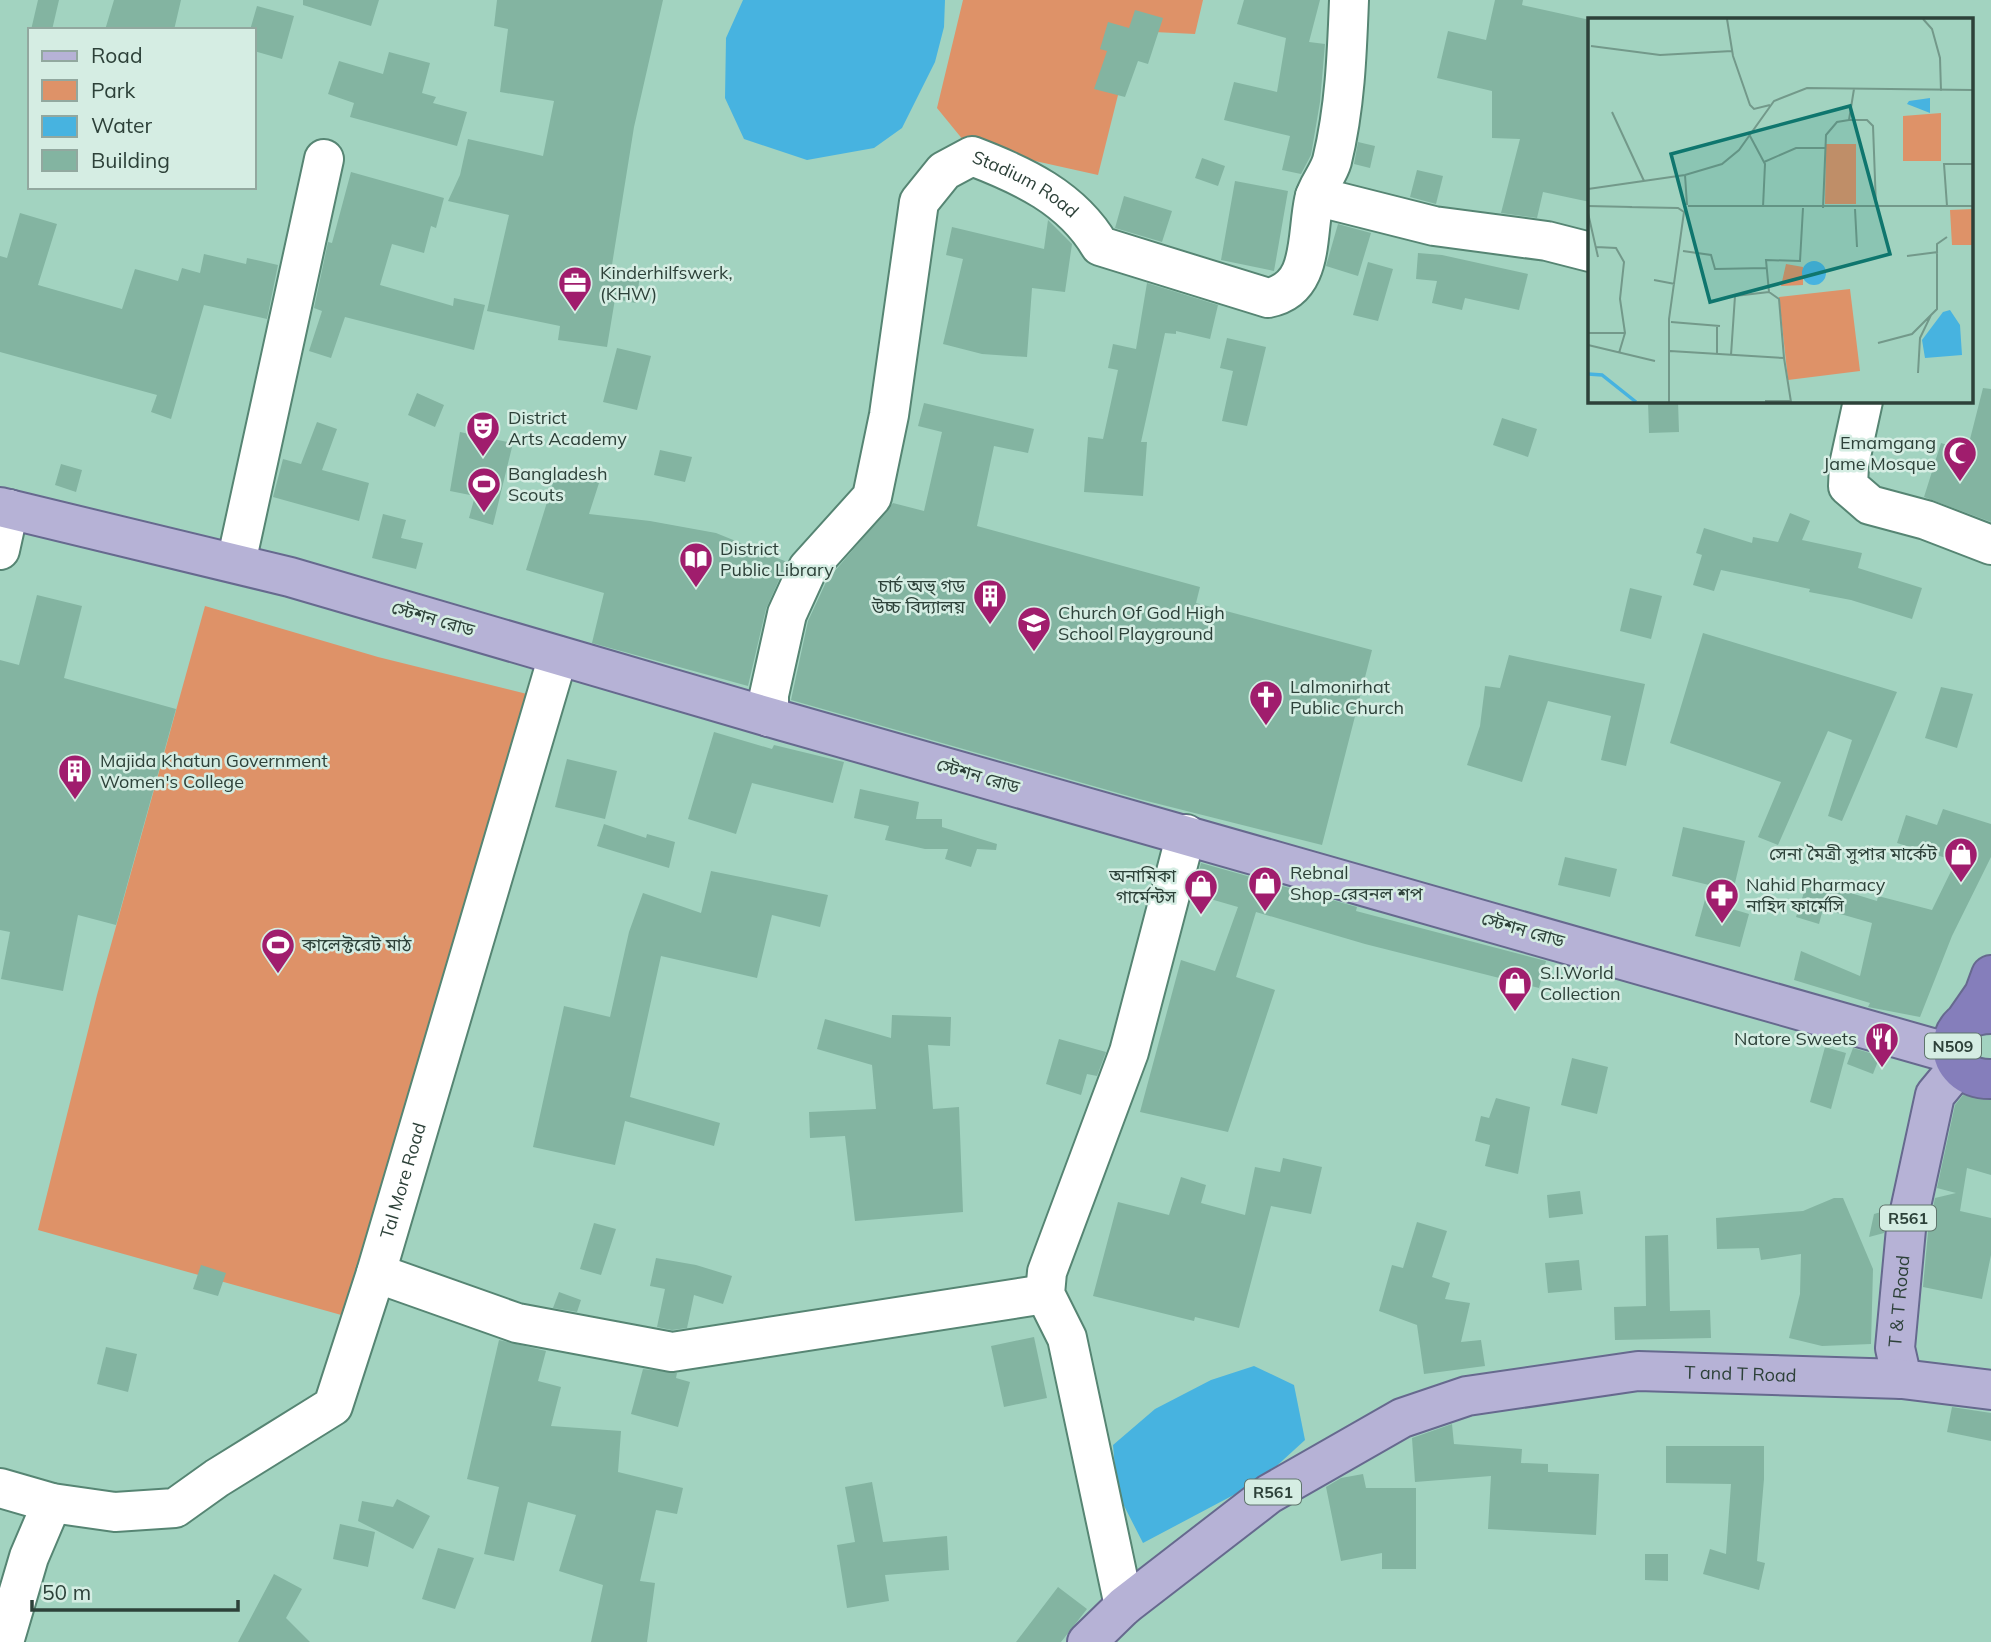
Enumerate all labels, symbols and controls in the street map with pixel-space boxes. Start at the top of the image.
inset map [1588,18,1974,402]
legend [28,28,256,189]
text: Road [91,42,142,68]
text: Park [91,77,135,103]
text: Water [91,112,152,138]
street label: Stadium Road [969,145,1084,223]
text: Building [91,147,170,173]
place label: Kinderhilfswerk, (KHW) [600,261,733,305]
office icon: Kinderhilfswerk, (KHW) [556,264,594,313]
place label: District Arts Academy [508,406,627,450]
theatre icon: District Arts Academy [464,409,502,458]
place label: Emamgang Jame Mosque [1823,431,1936,475]
mosque icon: Emamgang Jame Mosque [1941,434,1979,483]
place label: Bangladesh Scouts [508,462,608,506]
sports icon: Bangladesh Scouts [465,465,503,514]
place label: District Public Library [720,537,834,581]
library icon: District Public Library [677,540,715,589]
place label: চার্চ অভ্ গড ‍উচ্চ বিদ্যালয় [871,574,966,618]
building icon: চার্চ অভ্ গড ‍উচ্চ বিদ্যালয় [971,577,1009,626]
street label: স্টেশন রোড [389,596,478,641]
place label: Church Of God High School Playground [1058,601,1225,645]
school or university icon: Church Of God High School Playground [1015,604,1053,653]
place label: Lalmonirhat Public Church [1290,675,1404,719]
church icon: Lalmonirhat Public Church [1247,678,1285,727]
place label: Majida Khatun Government Women's College [100,749,328,793]
building icon: Majida Khatun Government Women's College [56,752,94,801]
street label: স্টেশন রোড [934,753,1023,798]
shop icon: সেনা মৈত্রী সুপার মার্কেট [1942,835,1980,884]
place label: সেনা মৈত্রী সুপার মার্কেট [1769,842,1938,865]
place label: Rebnal Shop-রেবনল শপ [1290,861,1424,905]
place label: অনামিকা গার্মেন্টস [1108,864,1177,908]
shop icon: Rebnal Shop-রেবনল শপ [1246,864,1284,913]
shop icon: অনামিকা গার্মেন্টস [1182,867,1220,916]
place label: Nahid Pharmacy নাহিদ ফার্মেসি [1745,873,1886,917]
pharmacy icon: Nahid Pharmacy নাহিদ ফার্মেসি [1703,876,1741,925]
street label: স্টেশন রোড [1479,907,1568,952]
sports icon: কালেক্টরেট মাঠ [259,926,297,975]
place label: কালেক্টরেট মাঠ [301,933,412,956]
place label: S.I.World Collection [1540,961,1621,1005]
shop icon: S.I.World Collection [1496,964,1534,1013]
restaurant icon: Natore Sweets [1863,1020,1901,1069]
place label: Natore Sweets [1734,1027,1857,1050]
road number: N509 [1925,1034,1981,1058]
street label: Tal More Road [375,1120,431,1241]
road number: R561 [1880,1206,1936,1230]
street label: T & T Road [1883,1254,1915,1348]
street label: T and T Road [1684,1360,1797,1387]
road number: R561 [1245,1480,1301,1504]
scale bar [32,1568,238,1612]
text: 50 m [42,1579,91,1605]

